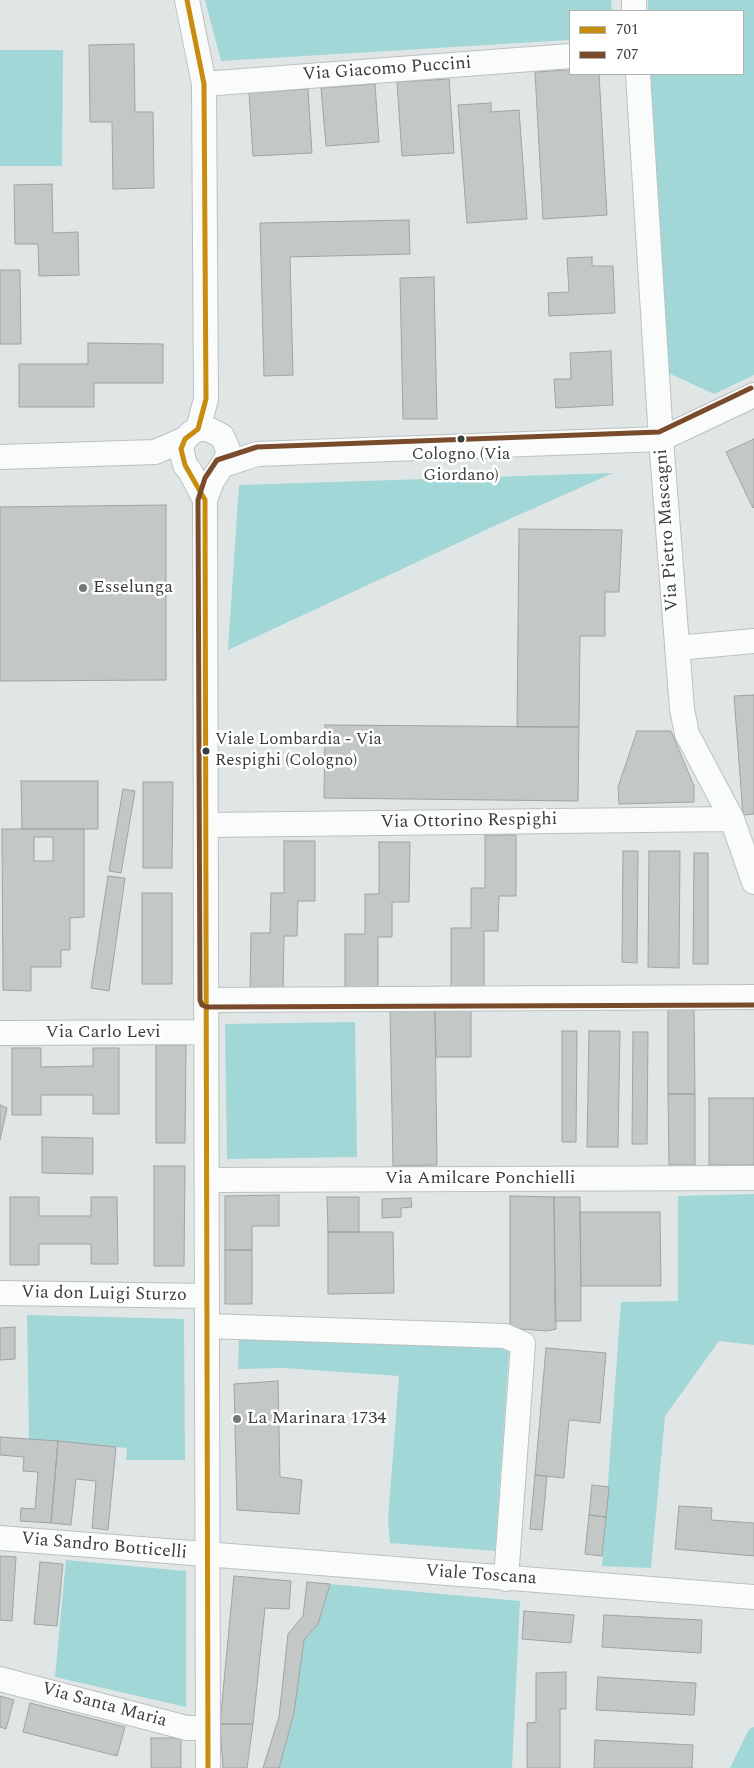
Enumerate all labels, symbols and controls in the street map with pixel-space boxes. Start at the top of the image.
legend [569,10,744,75]
text: 701 [616,18,639,41]
text: 707 [616,43,639,66]
street label: Via Giacomo Puccini [302,53,472,87]
marker: Cologno (Via Giordano) [456,434,466,444]
place label: Cologno (Via Giordano) [412,446,510,486]
street label: Via Pietro Mascagni [652,448,684,612]
place label: Esselunga [93,577,173,599]
marker: Esselunga [77,582,89,594]
place label: Viale Lombardia - Via Respighi (Cologno) [215,731,382,771]
marker: Viale Lombardia - Via Respighi (Cologno) [201,746,211,756]
street label: Via Ottorino Respighi [381,810,557,834]
street label: Via Carlo Levi [45,1022,161,1044]
street label: Via Amilcare Ponchielli [385,1168,575,1190]
street label: Via don Luigi Sturzo [21,1283,187,1307]
place label: La Marinara 1734 [247,1408,386,1430]
marker: La Marinara 1734 [231,1413,243,1425]
street label: Via Sandro Botticelli [20,1529,188,1565]
street label: Viale Toscana [425,1561,537,1591]
street label: Via Santa Maria [39,1679,169,1733]

